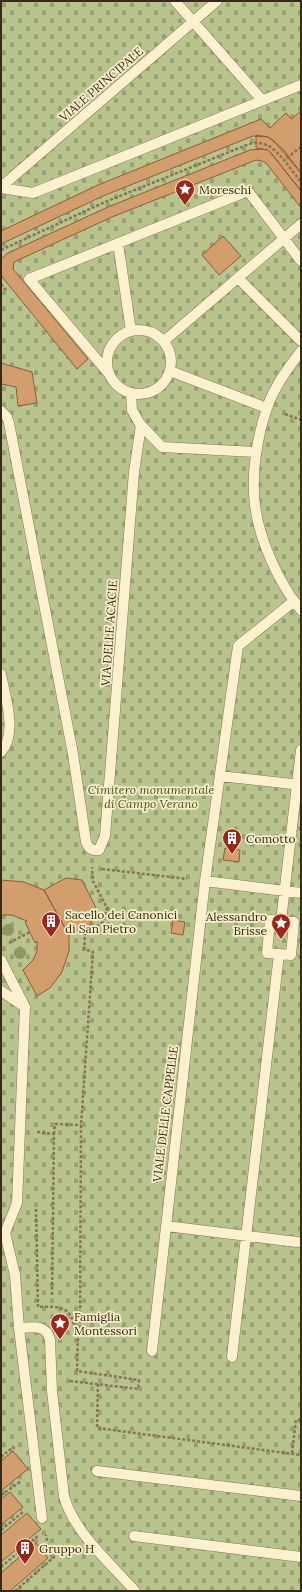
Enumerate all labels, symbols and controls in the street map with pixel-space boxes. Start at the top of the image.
street label: VIALE PRINCIPALE [55,44,146,125]
place icon: Moreschi [174,178,196,206]
place label: Moreschi [199,182,251,197]
street label: VIA DELLE ACACIE [98,579,120,688]
park label: Cimitero monumentale di Campo Verano [88,782,214,811]
building icon: Comotto [221,827,243,855]
place label: Comotto [246,831,296,846]
place label: Sacello dei Canonici di San Pietro [65,907,177,936]
place label: Alessandro Brisse [205,909,267,938]
building icon: Sacello dei Canonici di San Pietro [40,910,62,938]
place icon: Alessandro Brisse [270,912,292,940]
street label: VIALE DELLE CAPPELLE [149,1045,181,1184]
place label: Famiglia Montessori [74,1309,137,1338]
place icon: Famiglia Montessori [49,1312,71,1340]
building icon: Gruppo H [14,1537,36,1565]
place label: Gruppo H [39,1541,94,1556]

